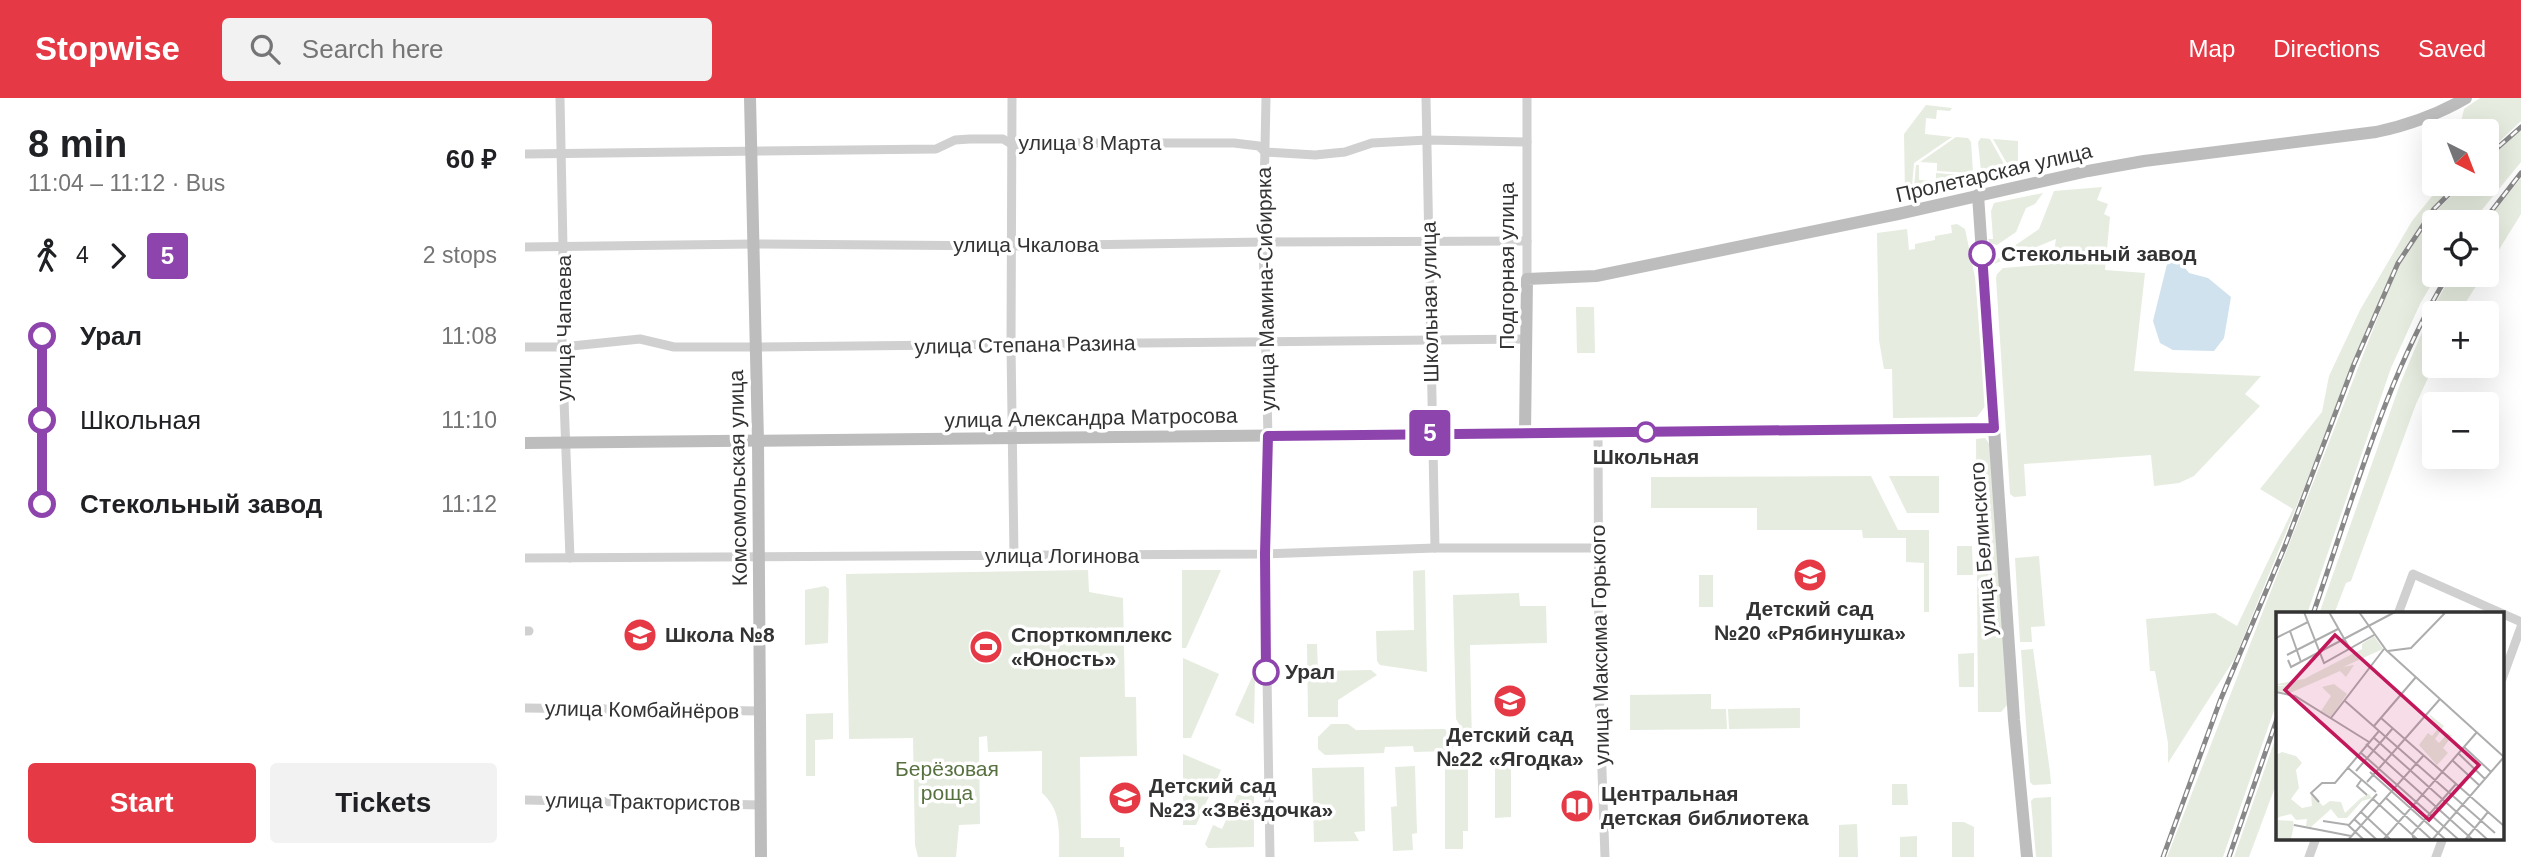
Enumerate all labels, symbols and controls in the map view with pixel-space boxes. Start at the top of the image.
search box [222,18,712,81]
text: Stopwise [35,30,180,67]
icon: search [246,30,284,68]
text: Search here [302,34,444,64]
text: Map [2189,35,2235,62]
text: Directions [2273,35,2380,62]
text: Saved [2418,35,2486,62]
north arrow [2422,119,2499,196]
map controls [2422,119,2499,469]
text: 8 min [28,123,127,165]
street label: улица 8 Марта [1019,131,1162,154]
street label: Пролетарская улица [1894,139,2095,206]
text: 60 ₽ [446,144,497,174]
street label: улица Мамина-Сибиряка [1252,166,1279,411]
text: 11:04 – 11:12 · Bus [28,170,225,196]
street label: Подгорная улица [1495,182,1518,350]
button: locate [2422,210,2499,287]
street label: Школьная улица [1417,221,1442,383]
street label: улица Чкалова [953,233,1099,256]
icon: walk [28,237,66,275]
icon: forward [99,237,137,275]
marker: Стекольный завод [1969,241,1995,267]
text: 4 [76,242,89,268]
text: 5 [161,242,174,269]
text: 2 stops [423,242,497,268]
place label: Стекольный завод [2001,242,2197,265]
street label: улица Чапаева [552,254,575,401]
button: + [2422,301,2499,378]
text: Урал [80,321,142,351]
text: 11:08 [441,323,497,349]
street label: улица Степана Разина [914,331,1136,358]
street label: Комсомольская улица [724,369,751,586]
button: − [2422,392,2499,469]
street label: улица Александра Матросова [944,403,1238,432]
text: Школьная [80,405,201,435]
text: 11:10 [441,407,497,433]
line badge: 5 [1407,410,1453,456]
text: 5 [1423,419,1437,446]
marker: Школьная [1636,422,1656,442]
place label: Школьная [1593,445,1699,468]
street label: улица Белинского [1965,461,2000,637]
text: Стекольный завод [80,489,322,519]
text: 11:12 [441,491,497,517]
street label: улица Максима Горького [1586,524,1613,766]
street label: улица Логинова [985,544,1139,567]
school or university icon: Детский сад №20 «Рябинушка» [1791,556,1829,594]
place label: Детский сад №20 «Рябинушка» [1714,597,1906,644]
inset map [2276,612,2504,840]
school or university icon: Школа №8 [621,616,659,654]
place label: Школа №8 [665,623,775,646]
place label: Спорткомплекс «Юность» [1011,623,1172,670]
sports icon: Спорткомплекс «Юность» [967,628,1005,666]
marker: Урал [1253,659,1279,685]
place label: Урал [1285,660,1335,683]
school or university icon: Детский сад №22 «Ягодка» [1491,682,1529,720]
street label: улица Комбайнёров [545,696,739,723]
place label: Детский сад №22 «Ягодка» [1436,723,1584,770]
park label: Берёзовая роща [895,757,999,804]
button: Start [28,763,256,843]
button: Tickets [270,763,497,843]
place label: Детский сад №23 «Звёздочка» [1149,774,1333,821]
school or university icon: Детский сад №23 «Звёздочка» [1106,779,1144,817]
place label: Центральная детская библиотека [1601,782,1809,829]
library icon: Центральная детская библиотека [1558,787,1596,825]
street label: улица Трактористов [545,788,741,815]

